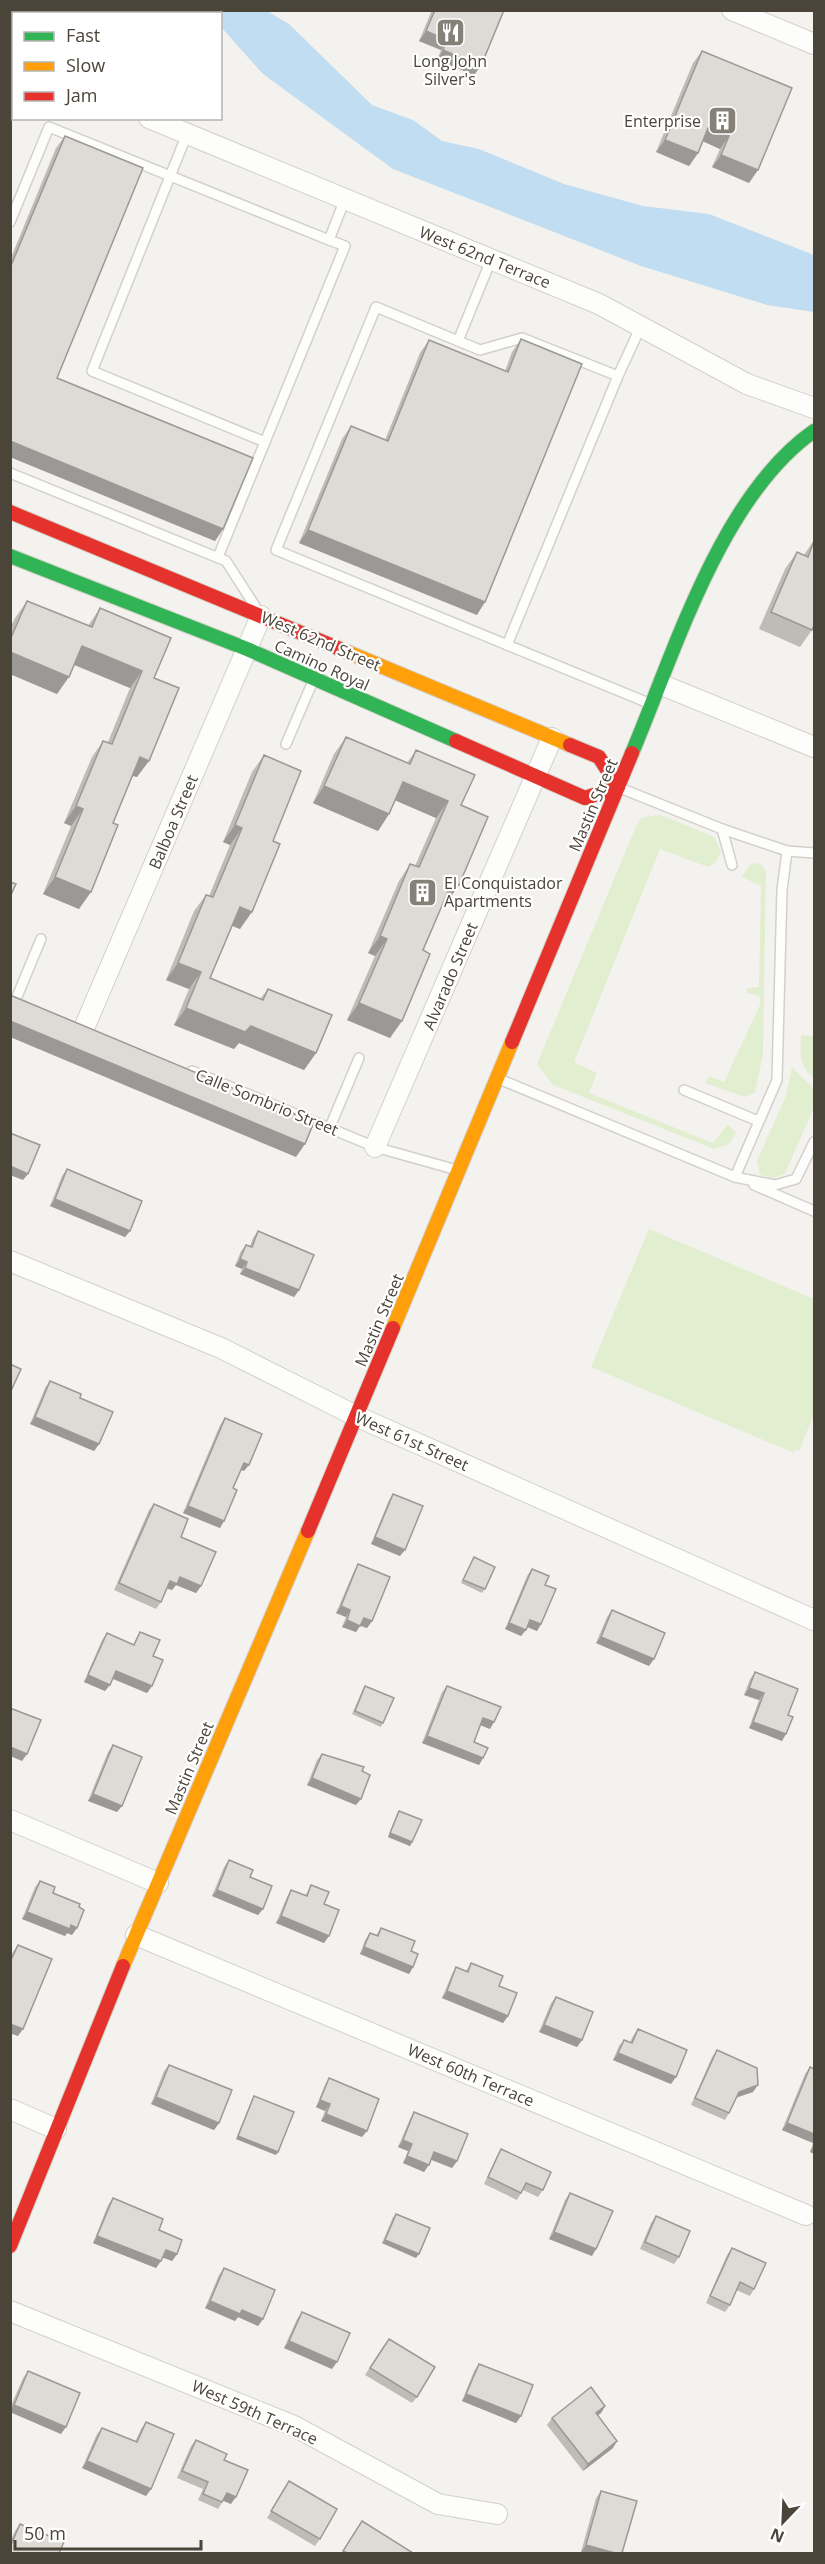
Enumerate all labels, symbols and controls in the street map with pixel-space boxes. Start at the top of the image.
legend [12,12,222,120]
restaurant icon: Long John Silver's [434,17,466,49]
text: Fast [66,23,100,47]
place label: Long John Silver's [413,50,487,90]
text: Slow [66,53,105,77]
text: Jam [64,83,98,107]
building icon: Enterprise [706,105,738,137]
place label: Enterprise [624,110,701,132]
street label: West 62nd Terrace [416,221,554,293]
street label: West 62nd Street [258,606,384,676]
street label: Camino Royal [271,634,373,696]
street label: Mastin Street [563,755,623,855]
street label: Balboa Street [143,771,203,873]
place label: El Conquistador Apartments [444,872,563,912]
building icon: El Conquistador Apartments [407,876,439,908]
street label: Alvarado Street [417,919,483,1033]
street label: Calle Sombrio Street [192,1063,342,1141]
street label: Mastin Street [349,1270,409,1370]
street label: West 61st Street [352,1406,472,1476]
street label: Mastin Street [159,1718,219,1818]
street label: West 60th Terrace [404,2038,538,2112]
street label: West 59th Terrace [189,2374,321,2450]
north arrow [753,2492,813,2552]
scale bar [15,2513,201,2551]
text: 50 m [24,2521,66,2545]
text: N [767,2523,787,2548]

